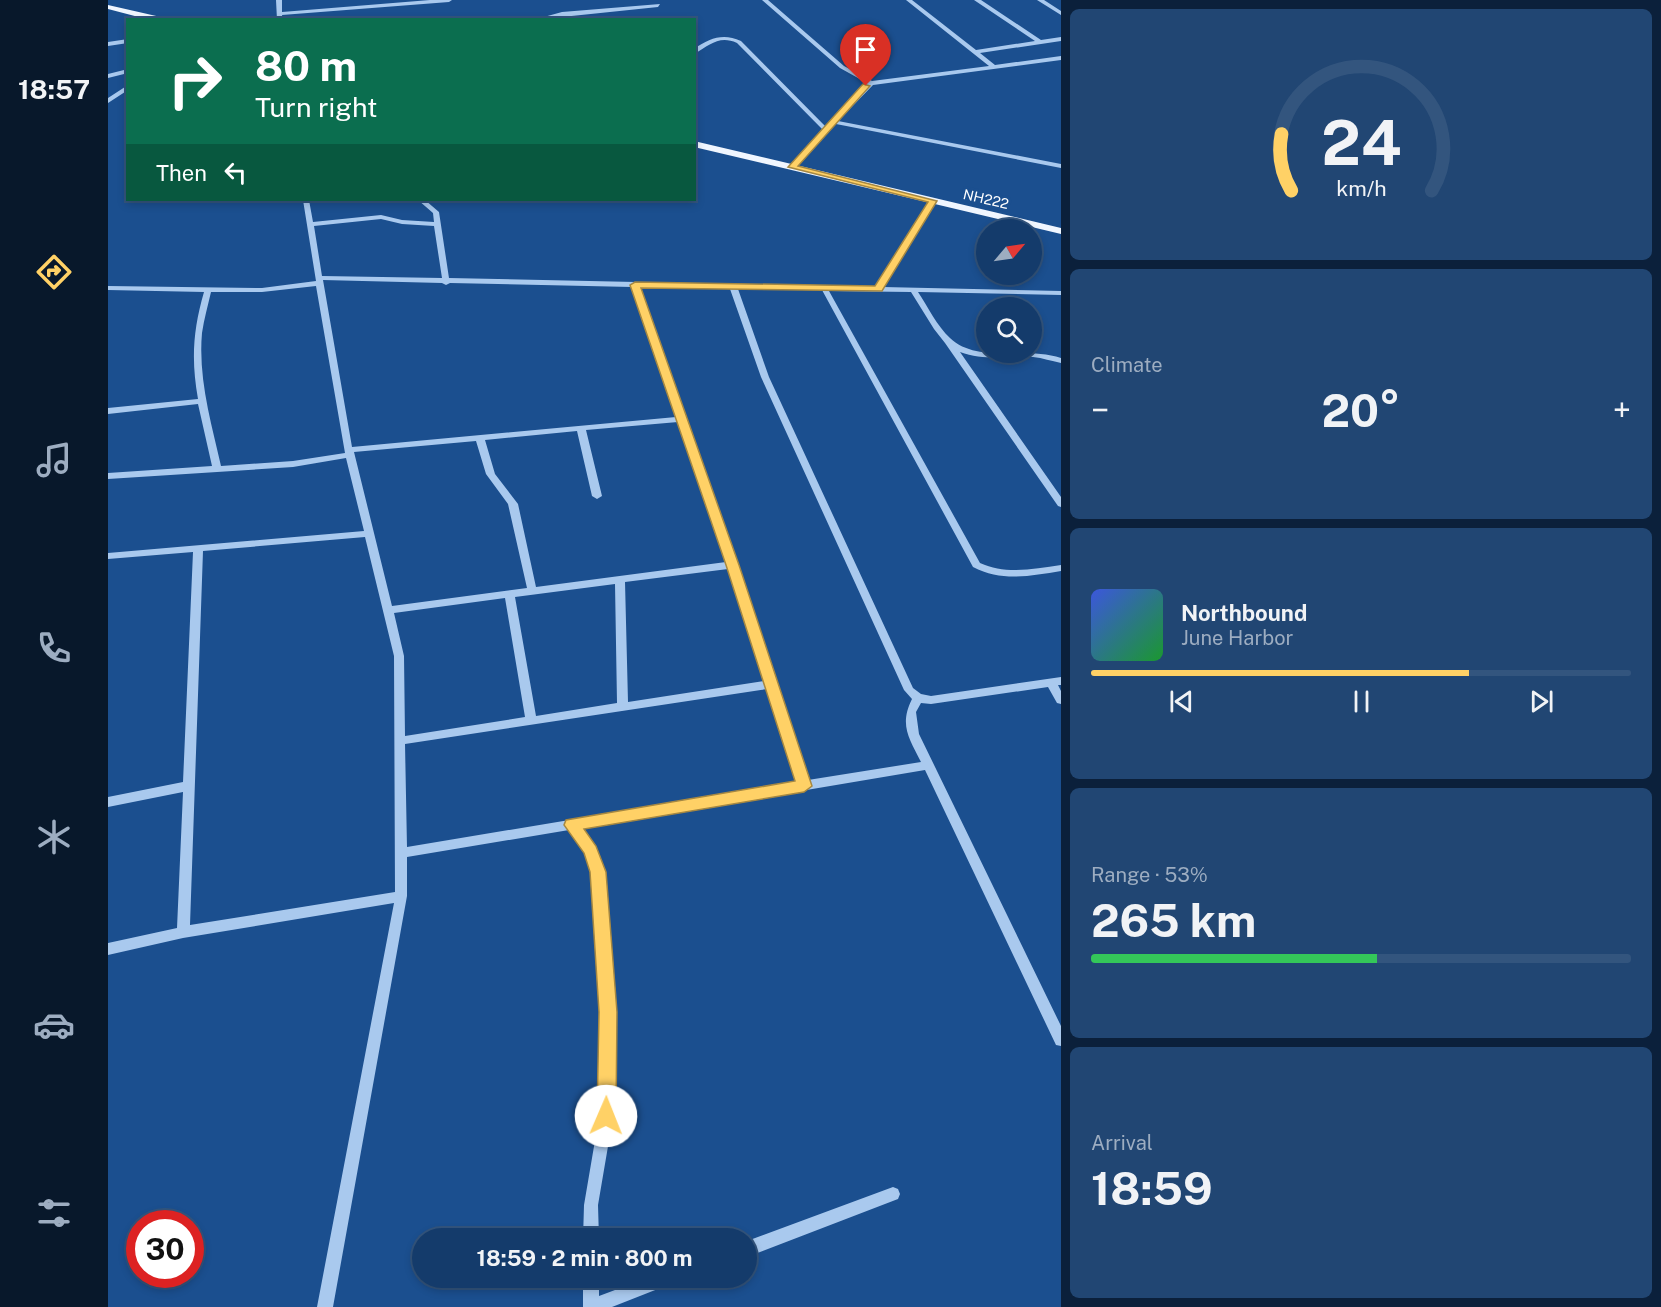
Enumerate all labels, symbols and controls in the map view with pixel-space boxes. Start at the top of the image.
pin [840,24,891,86]
icon: arrive [849,33,882,66]
text: 80 m [255,41,357,90]
icon: right [156,42,234,120]
text: 18:57 [18,73,90,105]
text: Turn right [255,91,378,123]
text: 24 [1321,106,1401,179]
icon: left [219,156,252,189]
text: Then [156,160,207,186]
text: km/h [1336,177,1386,202]
street label: NH222 [962,186,1010,212]
north arrow [976,219,1042,285]
map controls [976,219,1042,363]
icon: directions [33,251,75,293]
button: search [976,297,1042,363]
text: Climate [1091,353,1163,377]
text: 20° [1322,384,1400,437]
text: − [1091,391,1109,429]
text: + [1613,391,1631,429]
icon: music [33,439,75,481]
text: Northbound [1181,600,1307,626]
text: June Harbor [1181,626,1293,650]
icon: phone [33,627,75,669]
icon: previous [1165,685,1198,718]
icon: pause [1345,685,1378,718]
icon: next [1525,685,1558,718]
icon: climate [33,816,75,858]
text: Range · 53% [1091,863,1208,887]
text: 265 km [1091,894,1256,947]
icon: car [33,1004,75,1046]
position arrow [574,1084,638,1148]
text: Arrival [1091,1131,1153,1155]
text: 18:59 [1091,1162,1213,1215]
icon: filters [33,1192,75,1234]
speed limit sign: 30 [126,1210,204,1288]
text: 18:59 · 2 min · 800 m [477,1245,692,1271]

